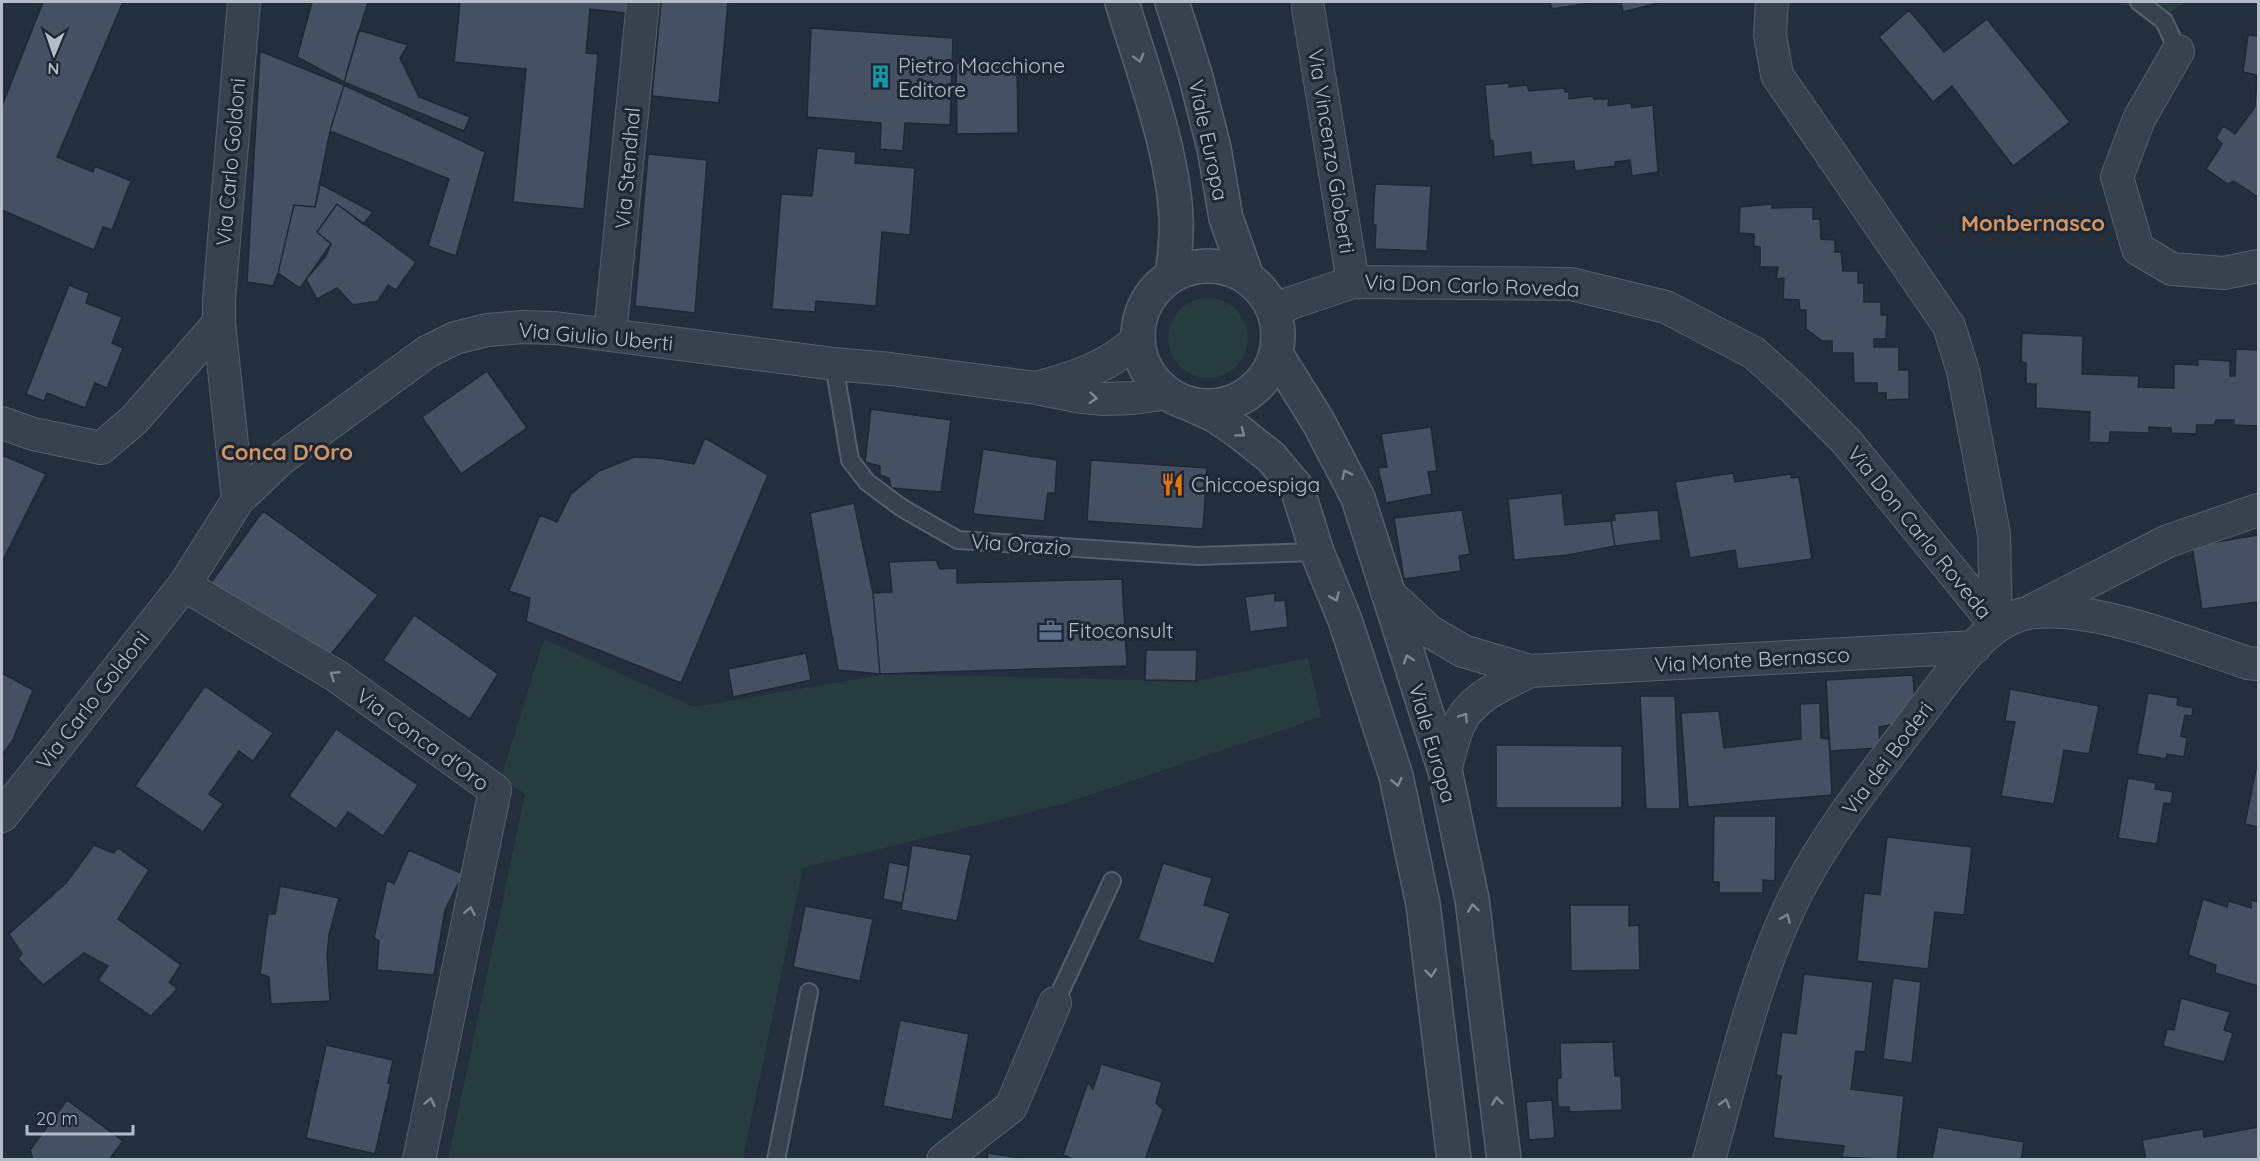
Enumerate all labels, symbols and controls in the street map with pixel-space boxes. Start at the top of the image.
north arrow [24,24,84,84]
street label: Via Vincenzo Gioberti [1303,47,1361,255]
place label: Pietro Macchione Editore [898,52,1065,102]
one-way arrow [1132,52,1144,63]
text: N [47,59,60,79]
building icon: Pietro Macchione Editore [867,64,893,90]
street label: Via Carlo Goldoni [210,77,250,247]
street label: Viale Europa [1184,77,1234,203]
street label: Via Stendhal [609,106,645,230]
district label: Monbernasco [1961,209,2105,237]
street label: Via Don Carlo Roveda [1364,268,1580,302]
street label: Via Giulio Uberti [518,316,674,356]
one-way arrow [1089,391,1098,404]
one-way arrow [1234,425,1245,436]
district label: Conca D'Oro [221,438,353,466]
street label: Via Don Carlo Roveda [1842,440,1998,624]
one-way arrow [1342,469,1354,480]
restaurant icon: Chiccoespiga [1160,471,1186,497]
place label: Chiccoespiga [1191,471,1320,497]
street label: Via Orazio [970,528,1072,560]
one-way arrow [1328,590,1340,601]
office icon: Fitoconsult [1037,617,1063,643]
place label: Fitoconsult [1068,617,1173,643]
street label: Via Carlo Goldoni [30,626,154,774]
street label: Via Monte Bernasco [1654,641,1850,677]
one-way arrow [1403,654,1415,665]
one-way arrow [330,671,341,682]
street label: Viale Europa [1404,680,1462,806]
street label: Via Conca d'Oro [351,682,495,796]
street label: Via dei Boderi [1836,696,1938,820]
one-way arrow [1457,713,1468,724]
one-way arrow [1389,776,1402,786]
one-way arrow [1468,903,1480,912]
one-way arrow [463,907,476,917]
one-way arrow [1779,914,1791,925]
one-way arrow [1425,969,1437,978]
one-way arrow [423,1097,436,1107]
one-way arrow [1491,1097,1503,1106]
scale bar [27,1098,134,1136]
one-way arrow [1718,1098,1730,1109]
text: 20 m [36,1107,78,1130]

